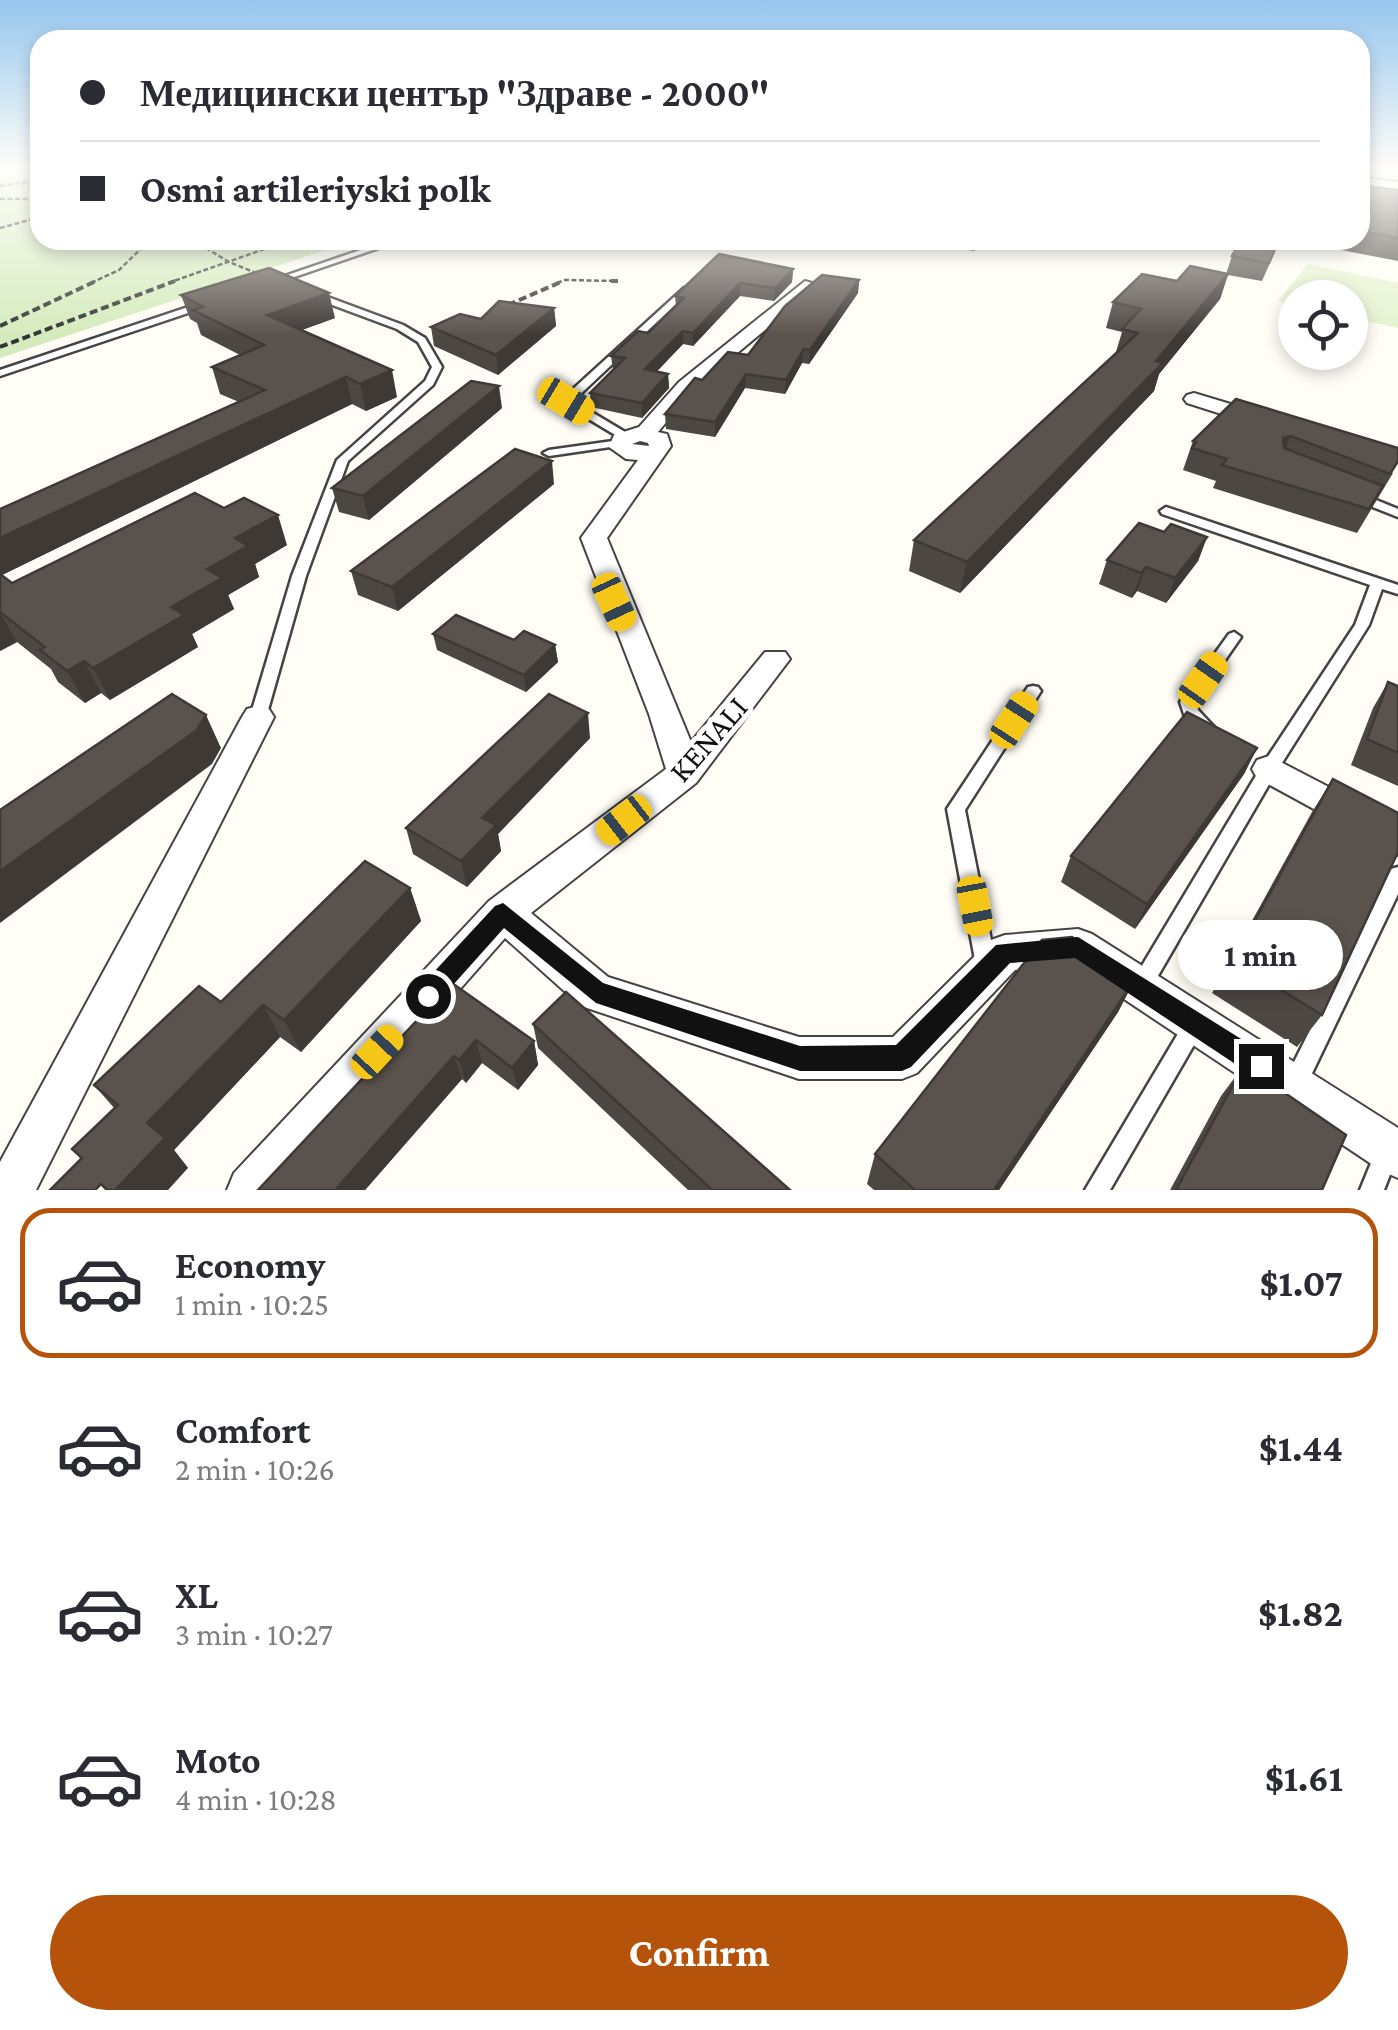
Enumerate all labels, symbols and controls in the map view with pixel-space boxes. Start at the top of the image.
text: Медицински център "Здраве - 2000" [140,72,769,114]
text: Osmi artileriyski polk [140,168,491,210]
map controls [1278,280,1368,370]
button: locate [1278,280,1368,370]
car [533,373,599,429]
car [588,568,640,636]
car [1174,647,1232,713]
car [985,687,1043,753]
street label: KENALI [661,689,755,789]
car [591,790,657,850]
car [955,874,995,938]
callout: 1 min [1178,921,1344,991]
text: 1 min [1224,937,1297,973]
route start [406,974,451,1019]
car [346,1020,408,1084]
route end [1239,1044,1284,1089]
icon: car [55,1238,145,1328]
text: Economy [175,1244,325,1286]
text: $1.07 [1260,1262,1343,1304]
text: 1 min · 10:25 [175,1286,329,1322]
icon: car [55,1403,145,1493]
text: Comfort [175,1409,311,1451]
text: $1.44 [1259,1427,1343,1469]
text: 2 min · 10:26 [175,1451,335,1487]
icon: car [55,1568,145,1658]
text: XL [175,1574,218,1616]
text: $1.82 [1258,1592,1343,1634]
text: 3 min · 10:27 [175,1616,333,1652]
icon: car [55,1733,145,1823]
text: Moto [175,1739,261,1781]
text: $1.61 [1265,1757,1343,1799]
text: 4 min · 10:28 [175,1781,337,1817]
button: Confirm [50,1895,1348,2010]

